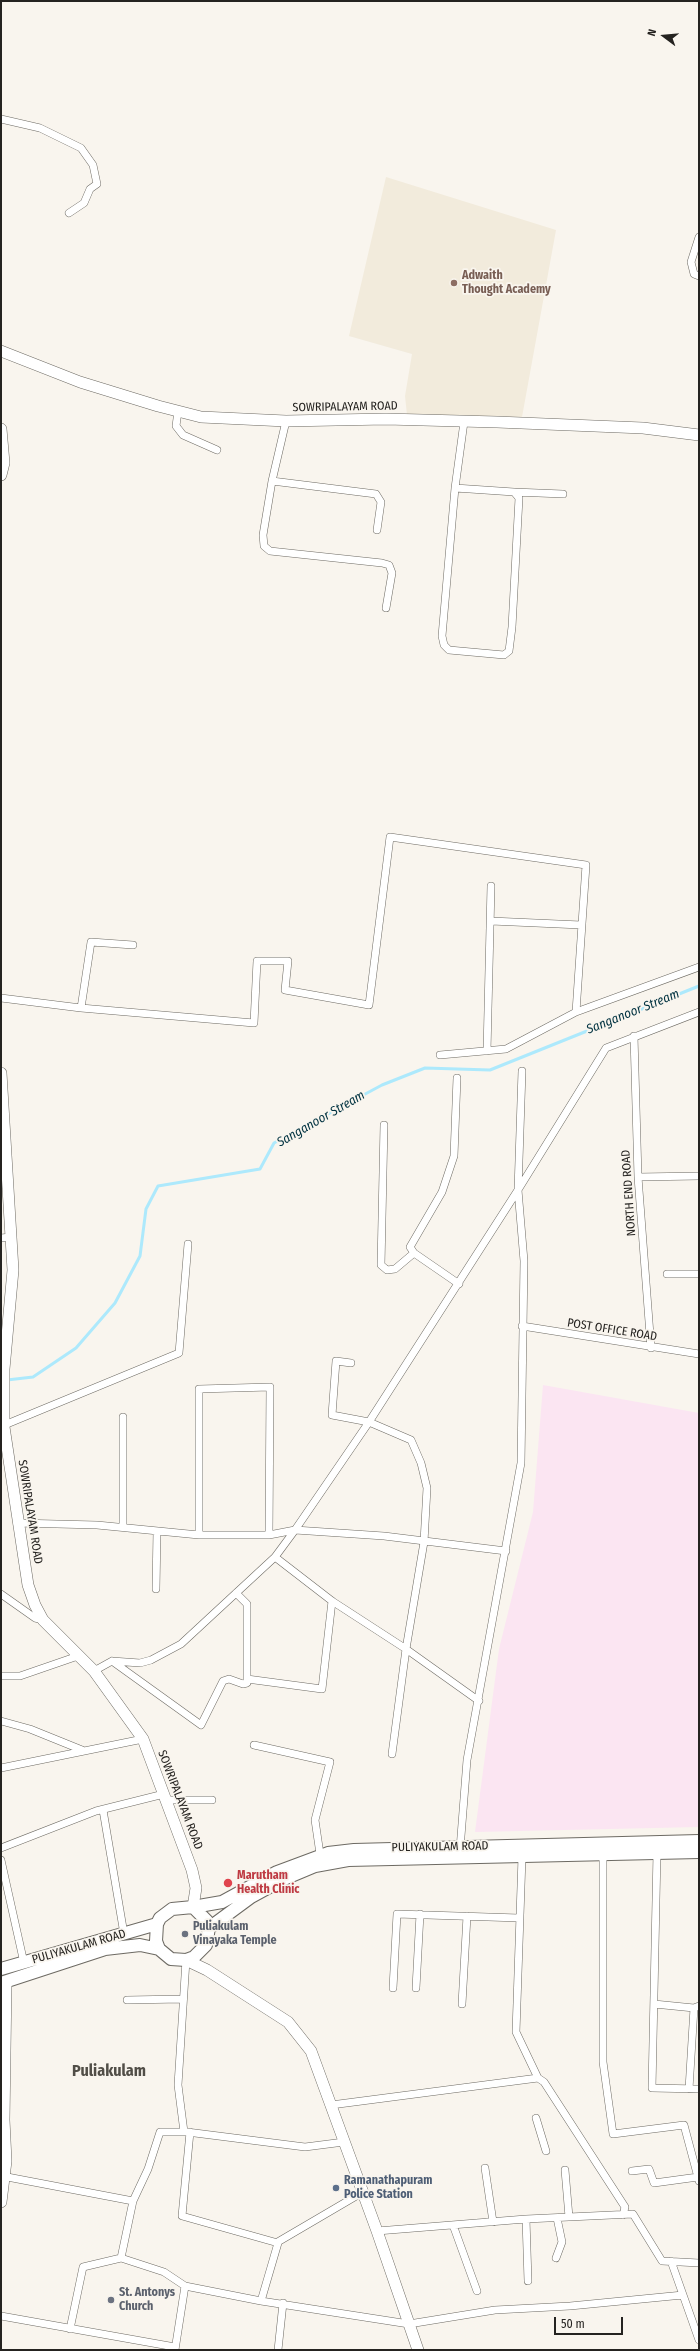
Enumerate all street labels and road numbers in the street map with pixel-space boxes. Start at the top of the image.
street label: SOWRIPALAYAM ROAD [292,399,398,415]
street label: NORTH END ROAD [619,1149,639,1237]
street label: POST OFFICE ROAD [566,1316,658,1344]
street label: SOWRIPALAYAM ROAD [15,1459,45,1565]
street label: SOWRIPALAYAM ROAD [154,1748,206,1852]
street label: PULIYAKULAM ROAD [391,1839,489,1855]
street label: PULIYAKULAM ROAD [30,1927,128,1967]

